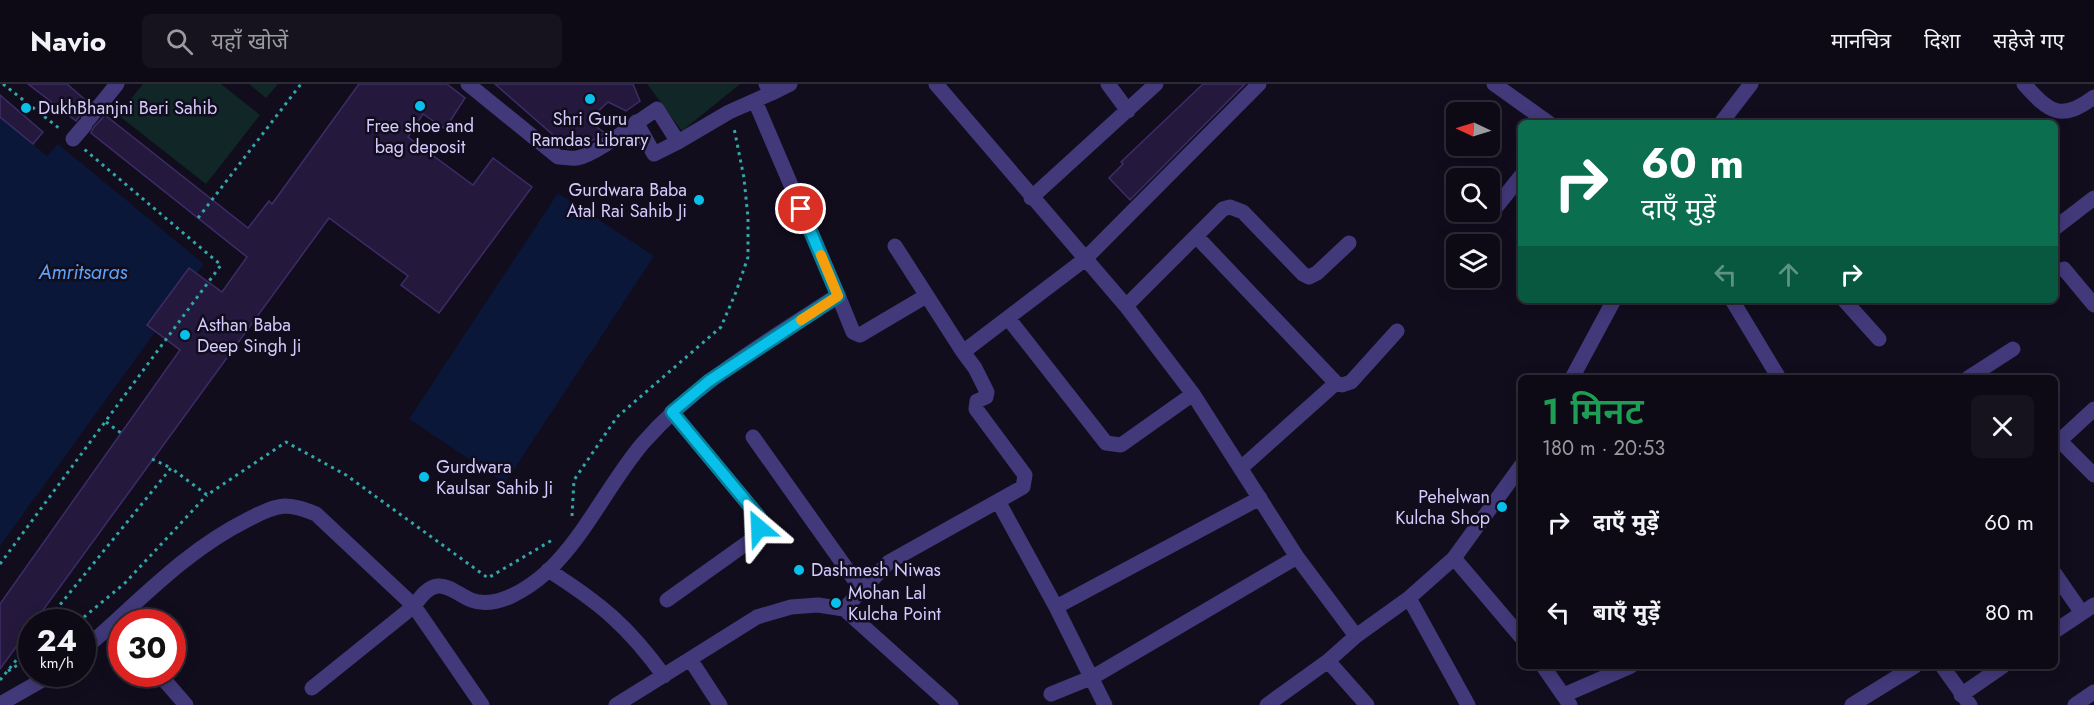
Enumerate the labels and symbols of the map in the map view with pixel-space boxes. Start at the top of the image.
marker: Shri Guru Ramdas Library [583,92,597,106]
place label: DukhBhanjni Beri Sahib [38,95,217,121]
marker: Free shoe and bag deposit [413,99,427,113]
marker: DukhBhanjni Beri Sahib [19,101,33,115]
north arrow [1446,102,1500,156]
place label: Shri Guru Ramdas Library [532,106,649,153]
place label: Free shoe and bag deposit [366,113,474,160]
place label: Gurdwara Baba Atal Rai Sahib Ji [566,177,687,224]
pin [775,183,826,234]
marker: Gurdwara Baba Atal Rai Sahib Ji [692,193,706,207]
water label: Amritsaras [38,258,128,287]
place label: Asthan Baba Deep Singh Ji [197,312,302,359]
marker: Asthan Baba Deep Singh Ji [178,328,192,342]
place label: Gurdwara Kaulsar Sahib Ji [436,454,553,501]
marker: Gurdwara Kaulsar Sahib Ji [417,470,431,484]
place label: Pehelwan Kulcha Shop [1395,484,1490,531]
position arrow [727,496,791,560]
marker: Pehelwan Kulcha Shop [1495,500,1509,514]
place label: Dashmesh Niwas [811,557,941,583]
marker: Dashmesh Niwas [792,563,806,577]
place label: Mohan Lal Kulcha Point [848,580,942,627]
marker: Mohan Lal Kulcha Point [829,596,843,610]
speed limit sign: 30 [108,609,186,687]

